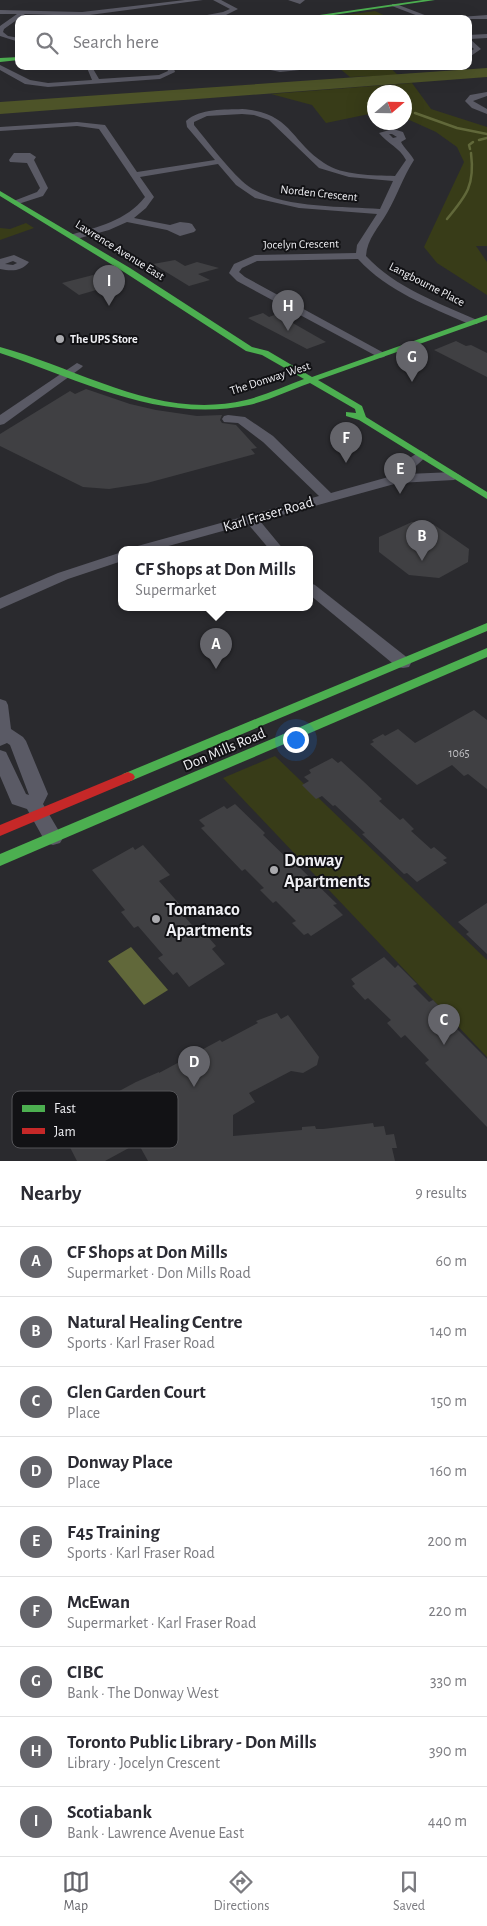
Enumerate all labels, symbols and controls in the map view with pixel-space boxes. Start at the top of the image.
search box [15,15,472,70]
icon: search [33,29,61,57]
text: Search here [73,33,159,52]
north arrow [367,85,412,130]
street label: Norden Crescent [280,183,358,203]
street label: Lawrence Avenue East [73,218,167,282]
street label: Jocelyn Crescent [263,237,339,252]
street label: Langbourne Place [387,260,467,308]
pin: I [93,265,125,306]
pin: H [272,290,304,331]
marker: The UPS Store [54,333,66,345]
place label: The UPS Store [70,333,138,345]
pin: G [396,341,428,382]
street label: The Donway West [228,359,312,398]
pin: F [330,422,362,463]
pin: E [384,453,416,494]
street label: Karl Fraser Road [221,494,315,535]
pin: B [406,520,438,561]
popup [118,546,313,611]
text: CF Shops at Don Mills [135,560,296,579]
text: Supermarket [135,582,216,598]
pin: A [200,628,232,669]
street label: Don Mills Road [181,725,268,774]
your location [283,727,309,753]
house number: 1065 [448,747,470,759]
place label: Donway Apartments [284,852,370,891]
marker: Donway Apartments [268,864,280,876]
place label: Tomanaco Apartments [166,901,252,940]
marker: Tomanaco Apartments [150,913,162,925]
pin: C [428,1004,460,1045]
pin: D [178,1046,210,1087]
legend [12,1091,178,1148]
text: Fast [54,1102,76,1116]
text: Jam [54,1125,76,1139]
text: Nearby [20,1183,81,1204]
text: 9 results [415,1185,467,1201]
text: CF Shops at Don Mills [67,1243,228,1262]
text: A [31,1253,41,1269]
text: 60 m [436,1253,467,1269]
text: Supermarket · Don Mills Road [67,1265,251,1281]
text: Natural Healing Centre [67,1313,243,1332]
text: B [31,1323,41,1339]
text: 140 m [430,1323,467,1339]
text: Sports · Karl Fraser Road [67,1335,215,1351]
text: Glen Garden Court [67,1383,206,1402]
text: C [32,1393,40,1409]
text: 150 m [431,1393,467,1409]
text: Place [67,1405,100,1421]
text: Donway Place [67,1453,173,1472]
text: D [31,1463,41,1479]
text: 160 m [430,1463,467,1479]
text: Place [67,1475,100,1491]
text: F45 Training [67,1523,160,1542]
text: E [32,1533,40,1549]
text: 200 m [427,1533,467,1549]
text: Sports · Karl Fraser Road [67,1545,215,1561]
text: McEwan [67,1593,130,1612]
text: F [32,1603,40,1619]
text: 220 m [429,1603,467,1619]
text: Supermarket · Karl Fraser Road [67,1615,256,1631]
text: CIBC [67,1663,103,1682]
text: G [31,1673,41,1689]
text: 330 m [430,1673,467,1689]
text: Bank · The Donway West [67,1685,219,1701]
text: Toronto Public Library - Don Mills [67,1733,317,1752]
text: H [30,1743,42,1759]
text: 390 m [429,1743,467,1759]
text: Library · Jocelyn Crescent [67,1755,220,1771]
text: Scotiabank [67,1803,152,1822]
text: I [34,1813,38,1829]
text: 440 m [428,1813,467,1829]
text: Bank · Lawrence Avenue East [67,1825,244,1841]
tab: Map [62,1868,90,1915]
tab: Directions [214,1868,269,1915]
tab: Saved [393,1868,425,1915]

